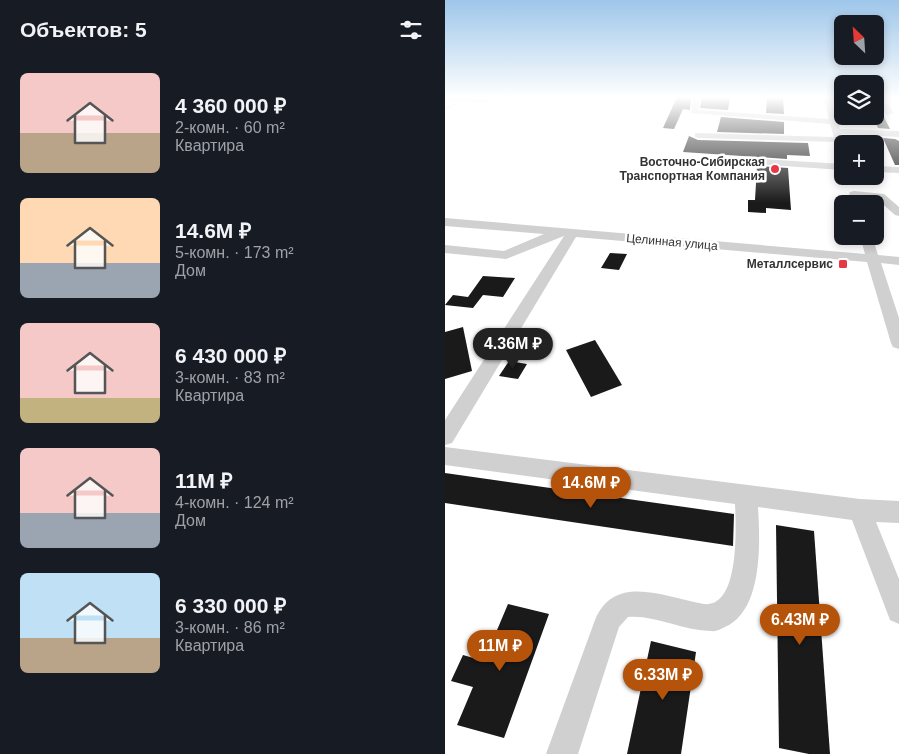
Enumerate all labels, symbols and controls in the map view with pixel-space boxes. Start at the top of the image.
north arrow [834,15,884,65]
map controls [834,15,884,245]
icon: filters [397,16,425,44]
text: Объектов: 5 [20,18,147,41]
button: layers [834,75,884,125]
icon: home [60,93,120,153]
text: 4 360 000 ₽ [175,94,286,117]
text: 2-комн. · 60 m² [175,119,285,136]
button: + [834,135,884,185]
text: Квартира [175,137,244,154]
place label: Восточно-Сибирская Транспортная Компания [619,155,765,183]
marker: Восточно-Сибирская Транспортная Компания [769,163,781,175]
button: − [834,195,884,245]
icon: home [60,218,120,278]
text: 14.6M ₽ [175,219,251,242]
street label: Целинная улица [626,231,719,253]
text: 5-комн. · 173 m² [175,244,294,261]
place label: Металлсервис [747,257,833,271]
marker: Металлсервис [837,258,849,270]
text: Дом [175,262,206,279]
pin: 4.36M ₽ [467,328,559,370]
text: 4.36M ₽ [484,335,542,352]
icon: home [60,343,120,403]
text: 6 430 000 ₽ [175,344,286,367]
text: 3-комн. · 83 m² [175,369,285,386]
text: Квартира [175,387,244,404]
pin: 14.6M ₽ [545,466,637,509]
icon: home [60,468,120,528]
text: 11M ₽ [175,469,233,492]
text: 14.6M ₽ [562,474,620,491]
text: 4-комн. · 124 m² [175,494,294,511]
text: Дом [175,512,206,529]
icon: home [60,593,120,653]
text: 6 330 000 ₽ [175,594,286,617]
pin: 6.43M ₽ [754,604,846,646]
text: 6.43M ₽ [771,611,829,628]
text: 3-комн. · 86 m² [175,619,285,636]
pin: 11M ₽ [465,630,535,672]
text: Квартира [175,637,244,654]
text: 11M ₽ [478,637,522,654]
pin: 6.33M ₽ [617,658,709,701]
text: 6.33M ₽ [634,666,692,683]

